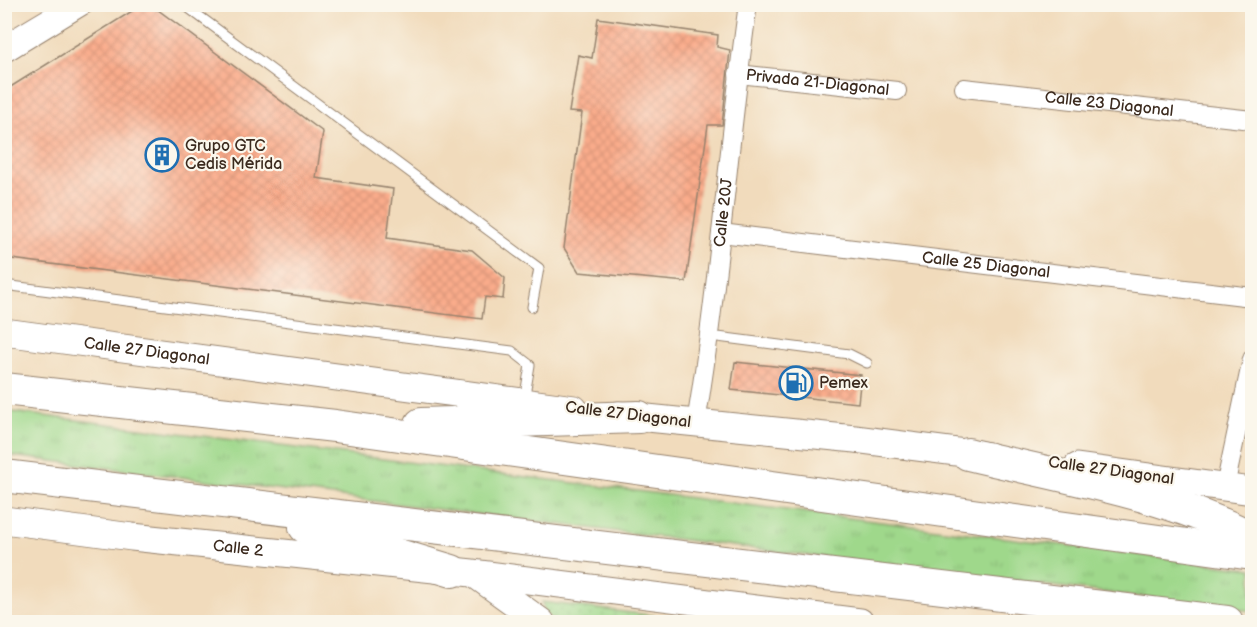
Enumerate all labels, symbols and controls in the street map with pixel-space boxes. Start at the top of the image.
street label: Privada 21-Diagonal [745,65,890,100]
street label: Calle 23 Diagonal [1044,88,1174,121]
building icon: Grupo GTC Cedis Mérida [144,137,180,173]
place label: Grupo GTC Cedis Mérida [185,137,282,174]
street label: Calle 20J [710,177,736,248]
street label: Calle 25 Diagonal [921,248,1051,282]
street label: Calle 27 Diagonal [83,333,211,369]
fuel station icon: Pemex [778,365,814,401]
place label: Pemex [819,374,868,393]
street label: Calle 27 Diagonal [564,398,692,432]
street label: Calle 27 Diagonal [1047,453,1175,489]
street label: Calle 2 [212,536,265,560]

